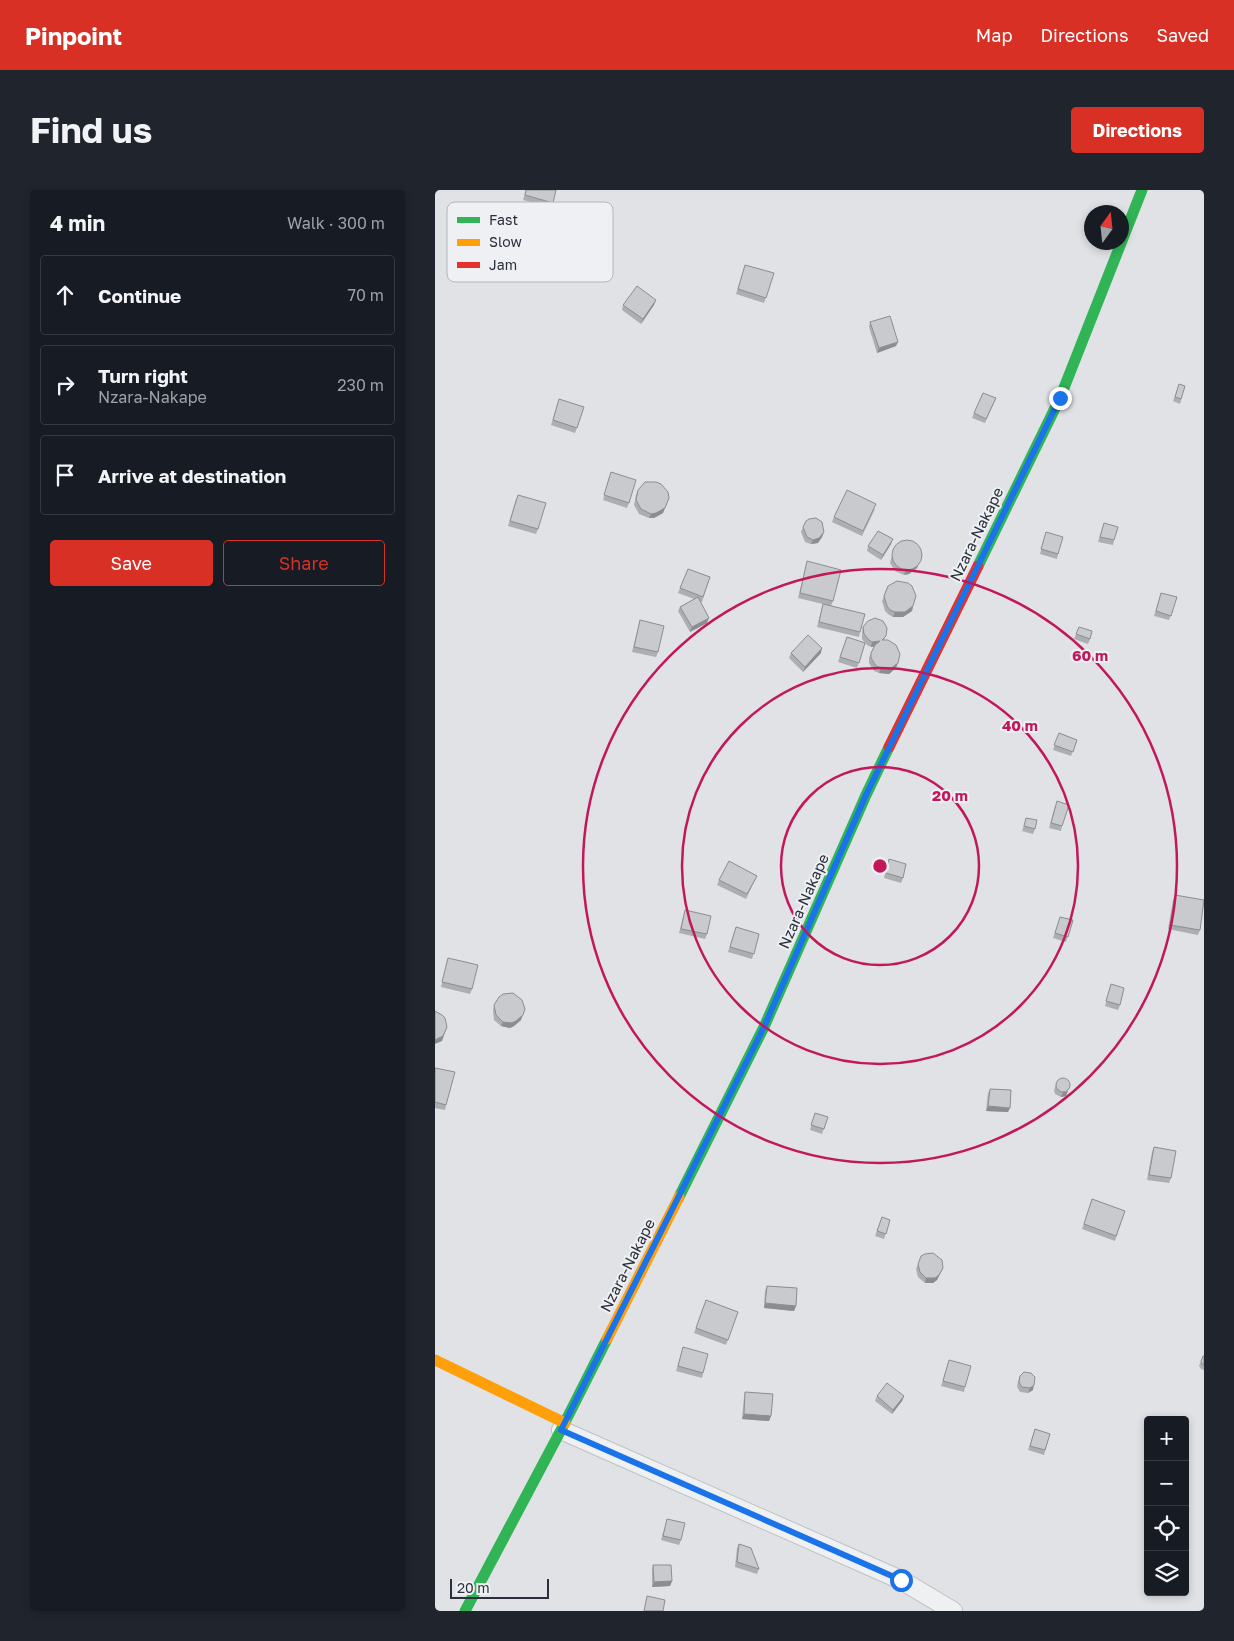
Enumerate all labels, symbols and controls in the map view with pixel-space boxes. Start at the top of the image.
text: Pinpoint [25,21,122,50]
text: Map [976,24,1012,46]
text: Directions [1040,24,1128,46]
text: Saved [1156,24,1209,46]
button: Directions [1071,107,1204,153]
text: Find us [30,109,152,151]
legend [447,202,613,282]
north arrow [1084,205,1129,250]
text: 4 min [50,210,105,236]
text: Fast [489,211,518,228]
text: Walk · 300 m [287,213,385,233]
text: Slow [489,233,522,250]
text: Jam [489,256,517,273]
icon: ahead [51,281,79,309]
text: Continue [98,284,181,307]
text: 70 m [347,285,384,305]
text: Turn right [98,364,188,387]
icon: right [51,371,79,399]
text: 230 m [337,375,384,395]
text: Nzara-Nakape [98,387,207,407]
route end [1049,387,1072,410]
icon: arrive [51,461,79,489]
text: Arrive at destination [98,464,286,487]
street label: Nzara-Nakape [946,484,1007,584]
button: Save [50,540,213,586]
button: Share [223,540,385,586]
text: 60 m [1072,646,1108,664]
text: 40 m [1002,716,1038,734]
text: 20 m [932,786,968,804]
street label: Nzara-Nakape [774,850,832,951]
centre of rings [871,857,889,875]
street label: Nzara-Nakape [596,1215,658,1315]
map controls [1144,1416,1189,1596]
button: + [1144,1416,1189,1461]
button: − [1144,1461,1189,1506]
button: locate [1144,1506,1189,1551]
button: layers [1144,1551,1189,1596]
route start [890,1569,913,1592]
scale bar [450,1576,549,1599]
text: 20 m [457,1579,490,1596]

